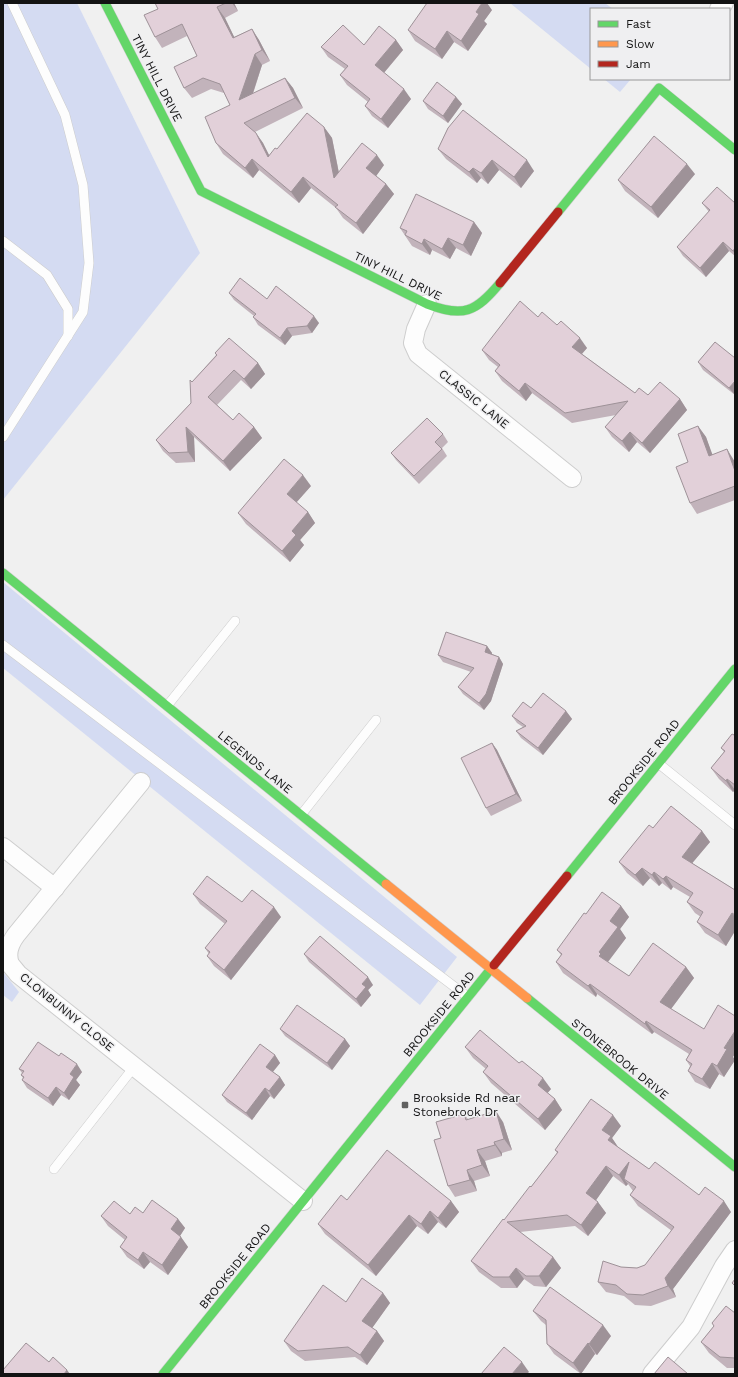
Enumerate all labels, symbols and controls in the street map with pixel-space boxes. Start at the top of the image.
legend [590,8,730,80]
text: Fast [626,17,651,31]
street label: TINY HILL DRIVE [129,32,185,124]
text: Slow [626,37,654,51]
text: Jam [626,57,651,71]
street label: TINY HILL DRIVE [352,249,445,304]
street label: CLASSIC LANE [436,366,512,432]
street label: BROOKSIDE ROAD [605,716,683,808]
street label: LEGENDS LANE [215,728,295,797]
street label: BROOKSIDE ROAD [400,968,478,1060]
street label: CLONBUNNY CLOSE [17,970,117,1054]
street label: STONEBROOK DRIVE [569,1016,672,1103]
place label: Brookside Rd near Stonebrook Dr [413,1091,520,1119]
marker: Brookside Rd near Stonebrook Dr [400,1100,410,1110]
street label: BROOKSIDE ROAD [196,1220,274,1312]

